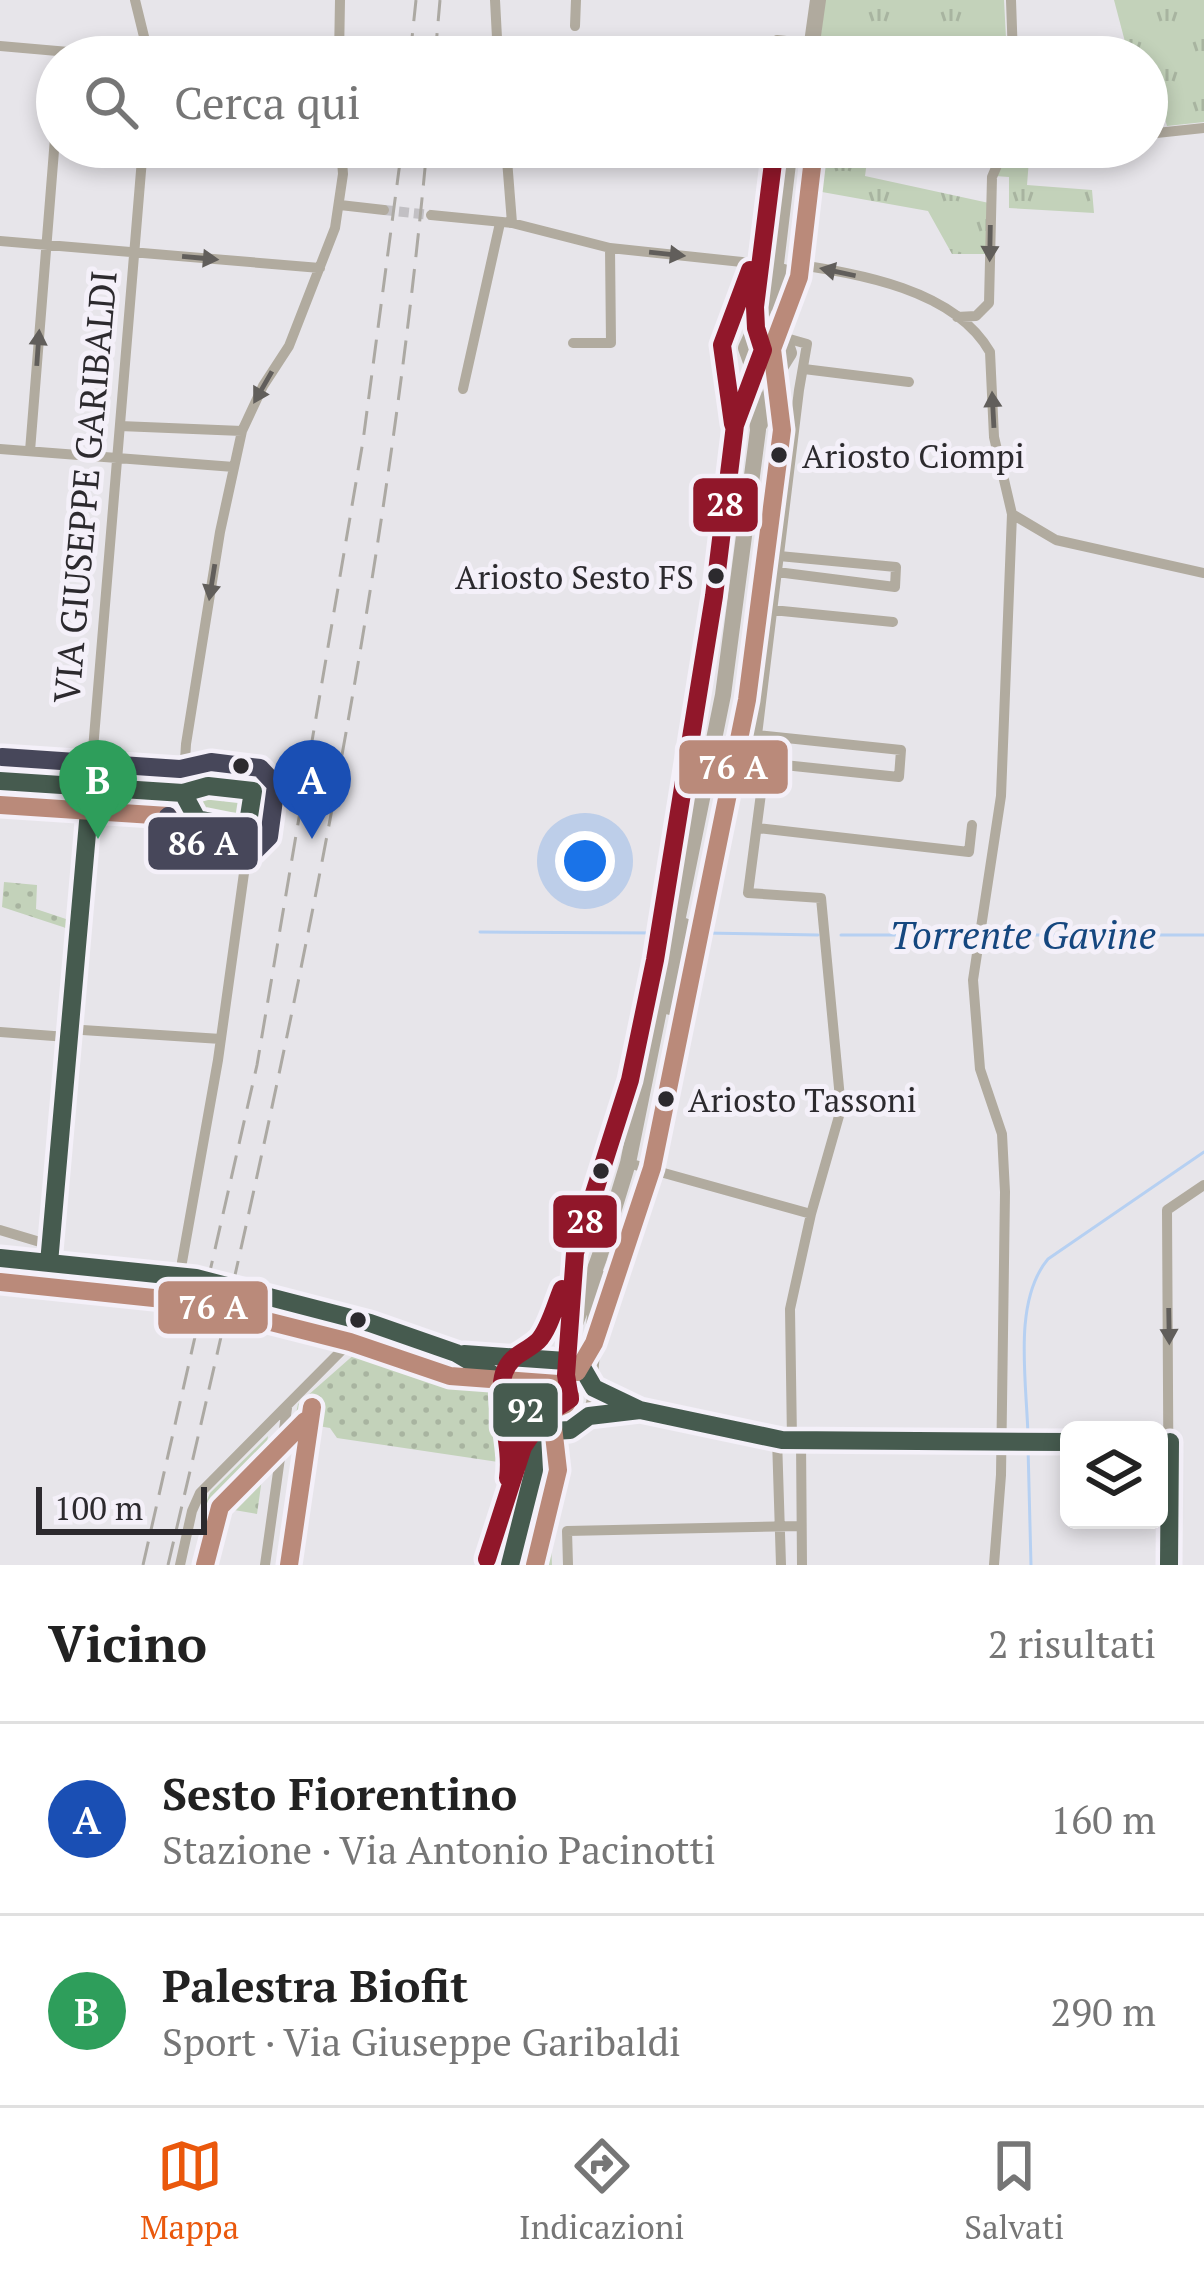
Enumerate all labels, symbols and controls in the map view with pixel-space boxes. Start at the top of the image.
search box [36,36,1168,168]
icon: search [78,69,144,135]
text: Cerca qui [174,72,360,132]
one-way arrow [981,225,1000,263]
one-way arrow [649,245,686,264]
one-way arrow [182,249,219,268]
one-way arrow [818,262,856,281]
street label: VIA GIUSEPPE GARIBALDI [42,269,127,705]
one-way arrow [28,329,47,366]
one-way arrow [254,371,275,404]
one-way arrow [983,390,1002,428]
place label: Ariosto Ciompi [802,434,1025,477]
marker: Ariosto Ciompi [768,444,790,466]
line badge: 28 [691,476,760,534]
text: 28 [706,482,744,525]
place label: Ariosto Sesto FS [455,555,694,598]
one-way arrow [202,564,221,601]
marker: Ariosto Sesto FS [705,565,727,587]
line badge: 76 A [677,738,790,796]
pin: B [59,740,137,839]
pin: A [273,740,351,839]
text: 76 A [698,745,769,788]
unlabelled marker [230,755,252,777]
line badge: 86 A [146,815,260,872]
text: 86 A [168,821,239,864]
your location [555,831,615,891]
water label: Torrente Gavine [890,908,1156,960]
place label: Ariosto Tassoni [688,1078,917,1121]
marker: Ariosto Tassoni [655,1088,677,1110]
unlabelled marker [590,1160,612,1182]
line badge: 28 [551,1193,619,1250]
text: 28 [566,1199,604,1242]
line badge: 76 A [156,1279,270,1336]
text: 76 A [178,1285,249,1328]
one-way arrow [1159,1308,1178,1346]
unlabelled marker [347,1309,369,1331]
line badge: 92 [491,1381,560,1439]
text: 92 [507,1388,545,1431]
map controls [1060,1421,1168,1529]
button: layers [1060,1421,1168,1529]
scale bar [36,1481,207,1534]
text: 100 m [54,1486,143,1529]
text: Vicino [48,1609,207,1677]
text: 2 risultati [988,1617,1156,1669]
text: Sesto Fiorentino [162,1763,517,1823]
text: A [73,1793,101,1845]
text: 160 m [1051,1793,1156,1845]
text: Stazione · Via Antonio Pacinotti [162,1823,716,1875]
text: Palestra Biofit [162,1955,468,2015]
text: B [74,1985,100,2037]
text: 290 m [1051,1985,1156,2037]
text: Sport · Via Giuseppe Garibaldi [162,2015,681,2067]
tab: Mappa [140,2133,239,2248]
tab: Indicazioni [519,2133,684,2248]
tab: Salvati [964,2133,1064,2248]

